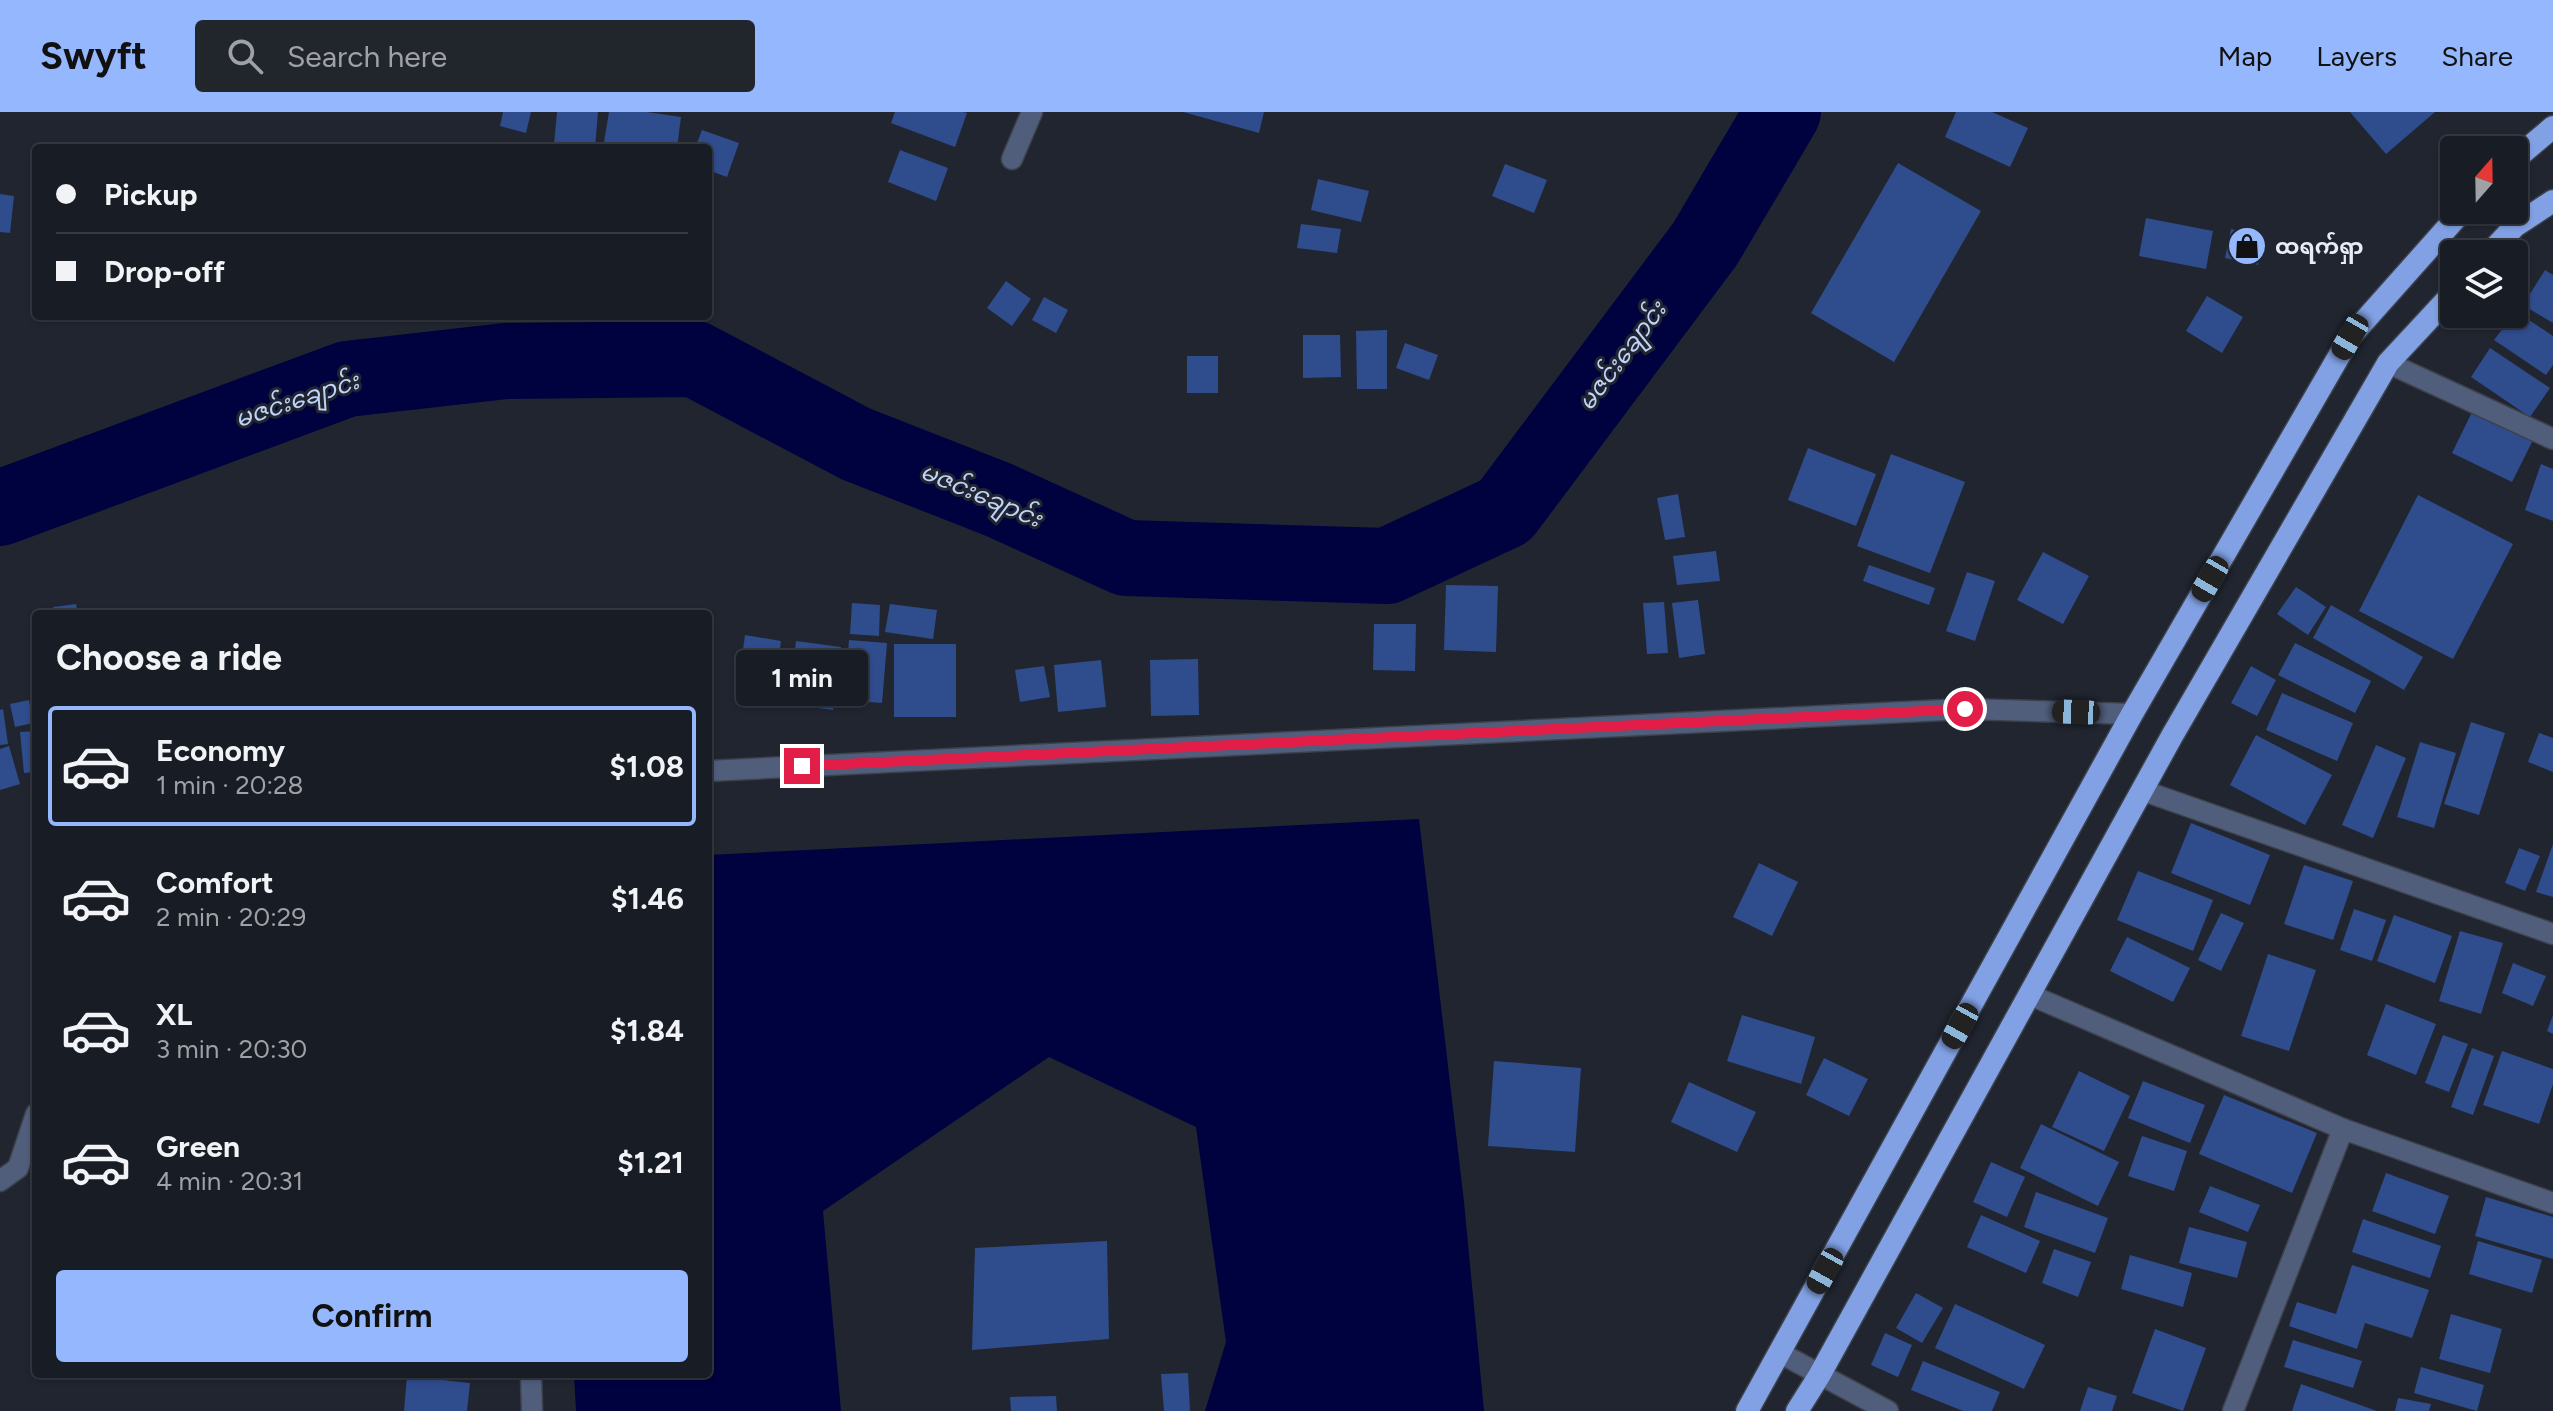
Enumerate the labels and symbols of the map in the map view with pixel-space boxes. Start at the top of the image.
north arrow [2440,136,2528,224]
shop icon: ထရက်ရှာ [2226,225,2268,267]
place label: ထရက်ရှာ [2275,231,2364,264]
water label: မဇင်းချောင်း [1570,293,1678,419]
car [2328,310,2372,364]
water label: မဇင်းချောင်း [231,363,366,439]
water label: မဇင်းချောင်း [914,454,1048,539]
car [2188,552,2232,606]
callout: 1 min [736,650,868,706]
route start [1947,691,1983,727]
car [2052,699,2100,725]
route end [784,748,820,784]
car [1938,999,1982,1053]
car [1803,1244,1847,1298]

